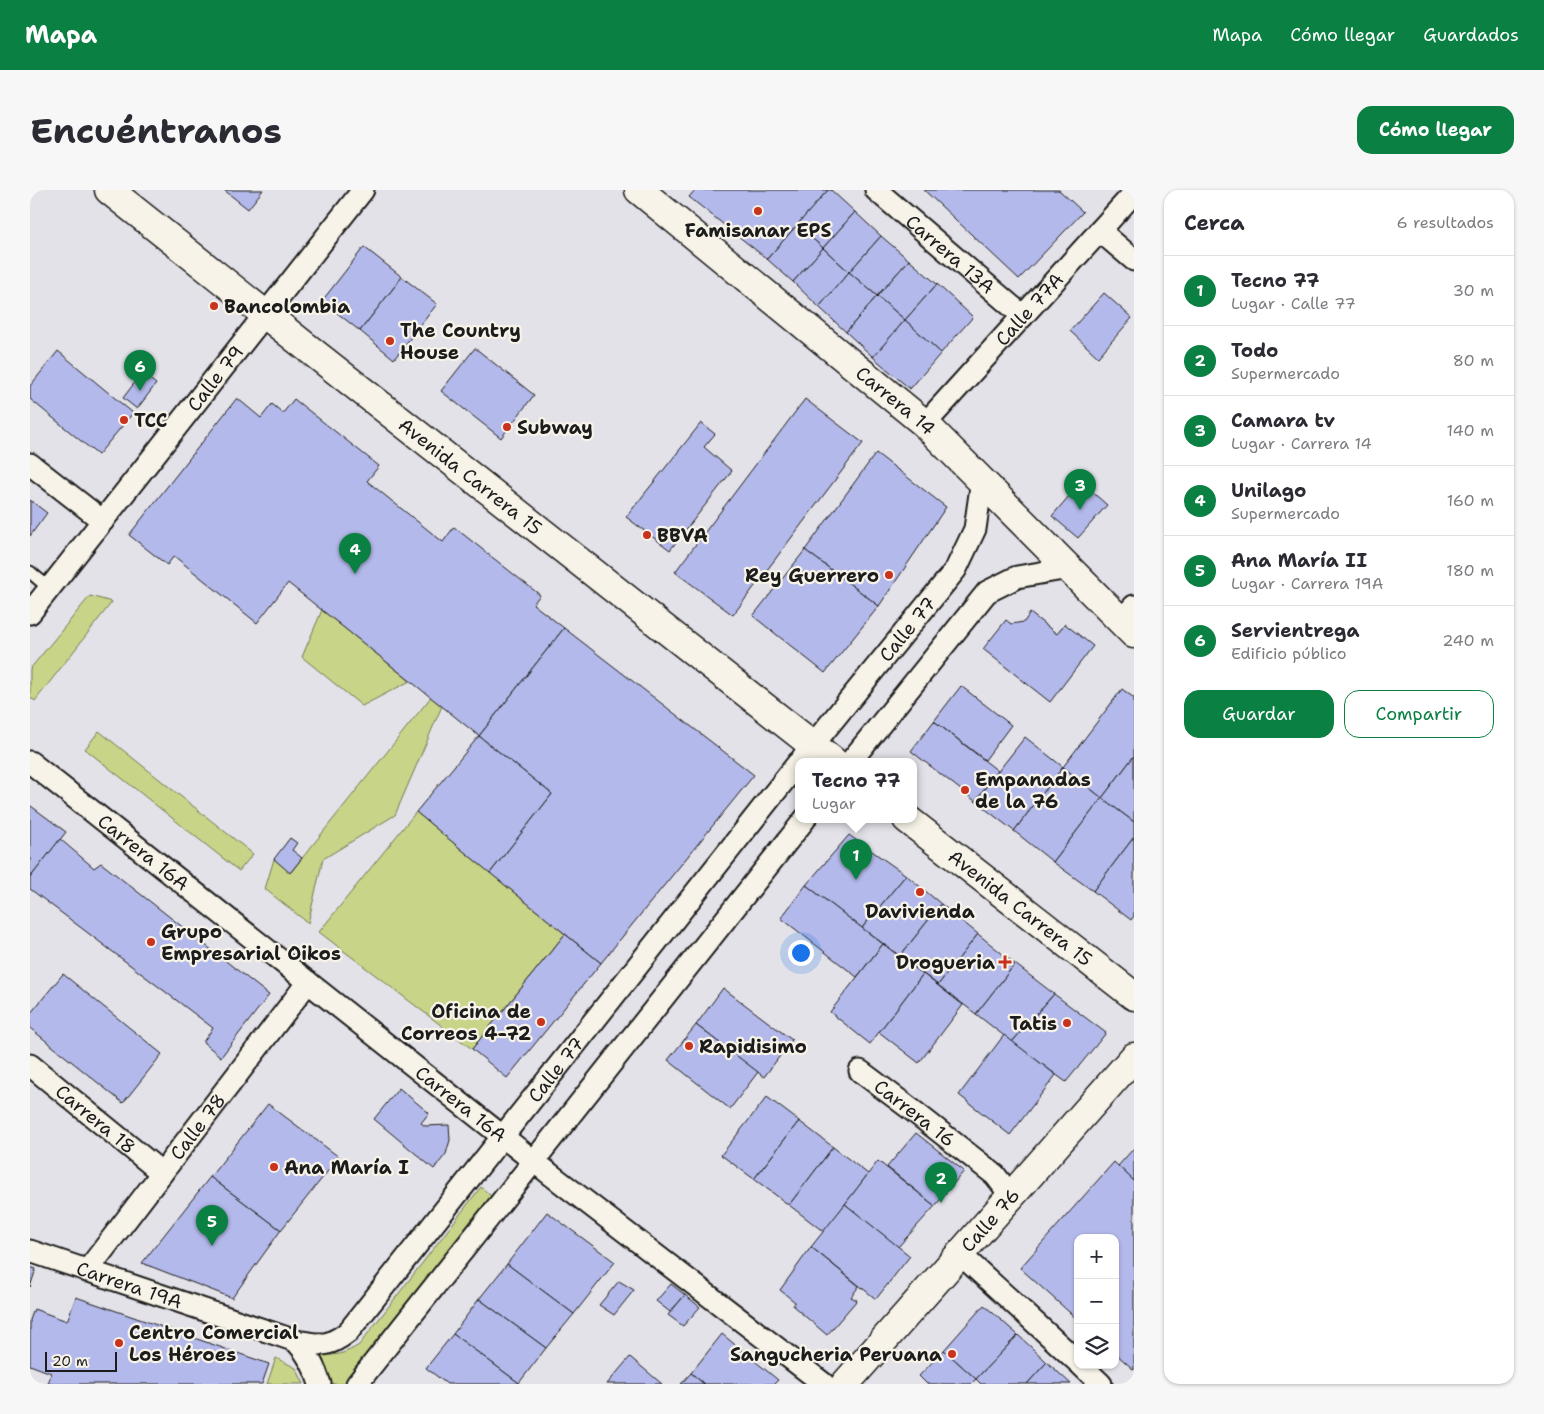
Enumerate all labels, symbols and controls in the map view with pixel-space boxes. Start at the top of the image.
text: Mapa [25,19,97,51]
text: Mapa [1212,23,1262,47]
text: Cómo llegar [1290,23,1395,47]
text: Guardados [1423,23,1519,47]
button: Cómo llegar [1357,106,1514,154]
text: Encuéntranos [30,107,282,154]
marker: Famisanar EPS [752,205,764,217]
street label: Carrera 13A [900,209,1000,299]
text: Cerca [1184,209,1245,237]
text: 6 resultados [1396,212,1494,233]
place label: Famisanar EPS [685,218,831,243]
street label: Calle 77A [990,267,1069,351]
text: Tecno 77 [1231,268,1319,293]
text: 1 [1196,280,1204,301]
text: 30 m [1453,280,1494,301]
text: Lugar · Calle 77 [1231,293,1356,314]
place label: Bancolombia [224,294,350,319]
marker: Bancolombia [208,300,220,312]
place label: The Country House [400,318,521,365]
marker: The Country House [384,335,396,347]
text: Todo [1231,338,1278,363]
street label: Calle 79 [182,340,249,417]
pin: 6 [124,350,156,391]
text: 2 [1194,350,1206,371]
text: 80 m [1453,350,1494,371]
street label: Carrera 14 [851,361,941,441]
text: Supermercado [1231,363,1340,384]
place label: TCC [134,408,168,433]
text: Camara tv [1231,408,1335,433]
street label: Avenida Carrera 15 [393,412,547,541]
marker: TCC [118,414,130,426]
place label: Subway [517,415,593,440]
text: 3 [1194,420,1206,441]
text: 140 m [1447,420,1494,441]
marker: Subway [501,421,513,433]
text: Lugar · Carrera 14 [1231,433,1372,454]
pin: 3 [1064,469,1096,510]
text: Unilago [1231,478,1306,503]
text: 4 [1194,490,1206,511]
text: 160 m [1447,490,1494,511]
text: Supermercado [1231,503,1340,524]
place label: BBVA [657,523,708,548]
marker: BBVA [641,529,653,541]
pin: 4 [339,533,371,574]
text: Ana María II [1231,548,1367,573]
text: 5 [1195,560,1205,581]
text: 180 m [1446,560,1494,581]
place label: Rey Guerrero [745,563,879,588]
marker: Rey Guerrero [883,569,895,581]
text: Lugar · Carrera 19A [1231,573,1383,594]
street label: Calle 77 [873,592,942,667]
text: Servientrega [1231,618,1360,643]
text: 6 [1194,630,1206,651]
text: 240 m [1442,630,1494,651]
text: Edificio público [1231,643,1346,664]
button: Guardar [1184,690,1334,738]
button: Compartir [1344,690,1494,738]
popup [795,758,917,823]
place label: Empanadas de la 76 [975,767,1091,814]
text: Tecno 77 [812,768,900,793]
marker: Empanadas de la 76 [959,784,971,796]
text: Lugar [812,793,856,814]
street label: Carrera 16A [93,809,194,896]
pin: 1 [840,839,872,880]
street label: Avenida Carrera 15 [943,844,1097,972]
marker: Davivienda [914,886,926,898]
place label: Davivienda [865,899,975,924]
place label: Grupo Empresarial Oikos [161,919,341,966]
marker: Grupo Empresarial Oikos [145,936,157,948]
your location [788,940,814,966]
place label: Drogueria [896,950,995,975]
marker: Drogueria [999,956,1011,968]
place label: Oficina de Correos 4-72 [401,999,531,1046]
place label: Tatis [1010,1011,1057,1036]
marker: Oficina de Correos 4-72 [535,1016,547,1028]
marker: Tatis [1061,1017,1073,1029]
street label: Calle 77 [522,1032,590,1108]
place label: Rapidisimo [699,1034,807,1059]
marker: Rapidisimo [683,1040,695,1052]
street label: Carrera 16A [410,1060,512,1148]
street label: Carrera 16 [869,1074,960,1152]
street label: Carrera 18 [50,1079,141,1160]
street label: Calle 78 [164,1088,231,1165]
place label: Ana María I [284,1155,409,1180]
marker: Ana María I [268,1161,280,1173]
pin: 2 [925,1162,957,1203]
street label: Calle 76 [955,1183,1025,1258]
pin: 5 [196,1205,228,1246]
map controls [1074,1234,1119,1369]
button: + [1074,1234,1119,1279]
street label: Carrera 19A [73,1256,186,1315]
button: − [1074,1279,1119,1324]
place label: Centro Comercial Los Héroes [129,1320,299,1367]
button: layers [1074,1324,1119,1369]
marker: Centro Comercial Los Héroes [113,1337,125,1349]
place label: Sangucheria Peruana [730,1342,942,1367]
marker: Sangucheria Peruana [946,1348,958,1360]
scale bar [45,1349,118,1372]
text: 20 m [52,1352,88,1370]

